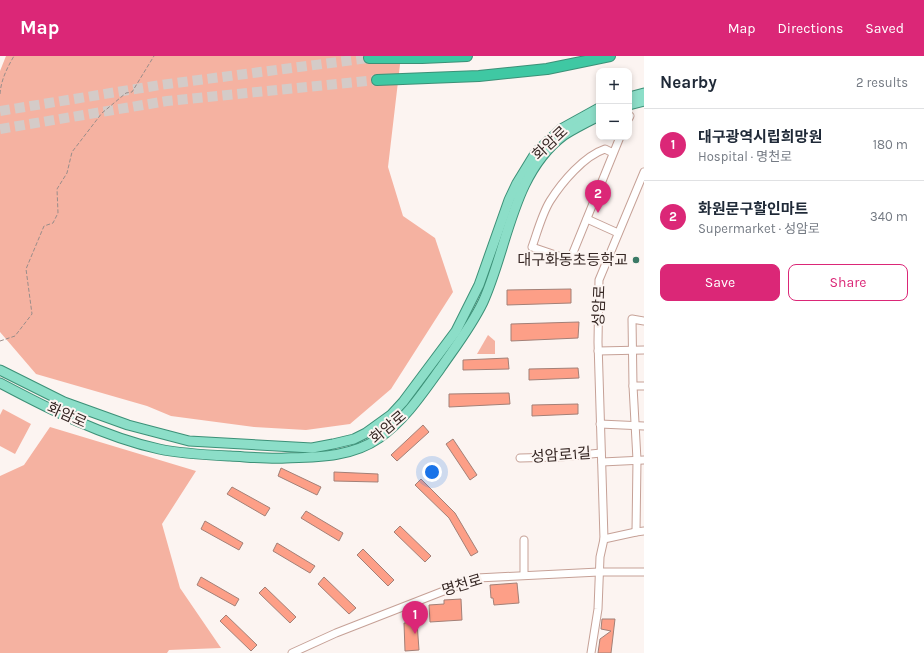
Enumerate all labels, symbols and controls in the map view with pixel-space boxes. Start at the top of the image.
text: Map [20,17,59,39]
text: Map [728,20,756,37]
text: Directions [778,20,843,37]
text: Saved [865,20,904,37]
map controls [596,68,632,140]
button: + [596,68,632,104]
text: Nearby [660,72,717,92]
text: 2 results [856,75,908,90]
button: − [596,104,632,140]
street label: 화암로 [529,122,571,164]
text: 대구광역시립희망원 [698,128,822,146]
text: 1 [671,137,675,152]
text: 180 m [873,137,908,152]
text: Hospital · 명천로 [698,149,792,164]
pin: 2 [585,180,611,213]
text: 화원문구할인마트 [698,200,808,218]
text: 2 [669,209,677,224]
text: 340 m [870,209,908,224]
text: Supermarket · 성암로 [698,221,820,236]
place label: 대구화동초등학교 [518,251,628,269]
marker: 대구화동초등학교 [631,255,641,265]
button: Save [660,264,780,301]
button: Share [788,264,908,301]
street label: 성암로 [589,285,609,327]
street label: 화암로 [44,398,90,432]
street label: 화암로 [366,407,410,447]
street label: 성암로1길 [530,444,592,466]
your location [422,462,442,482]
street label: 명천로 [440,570,484,600]
pin: 1 [402,601,428,634]

